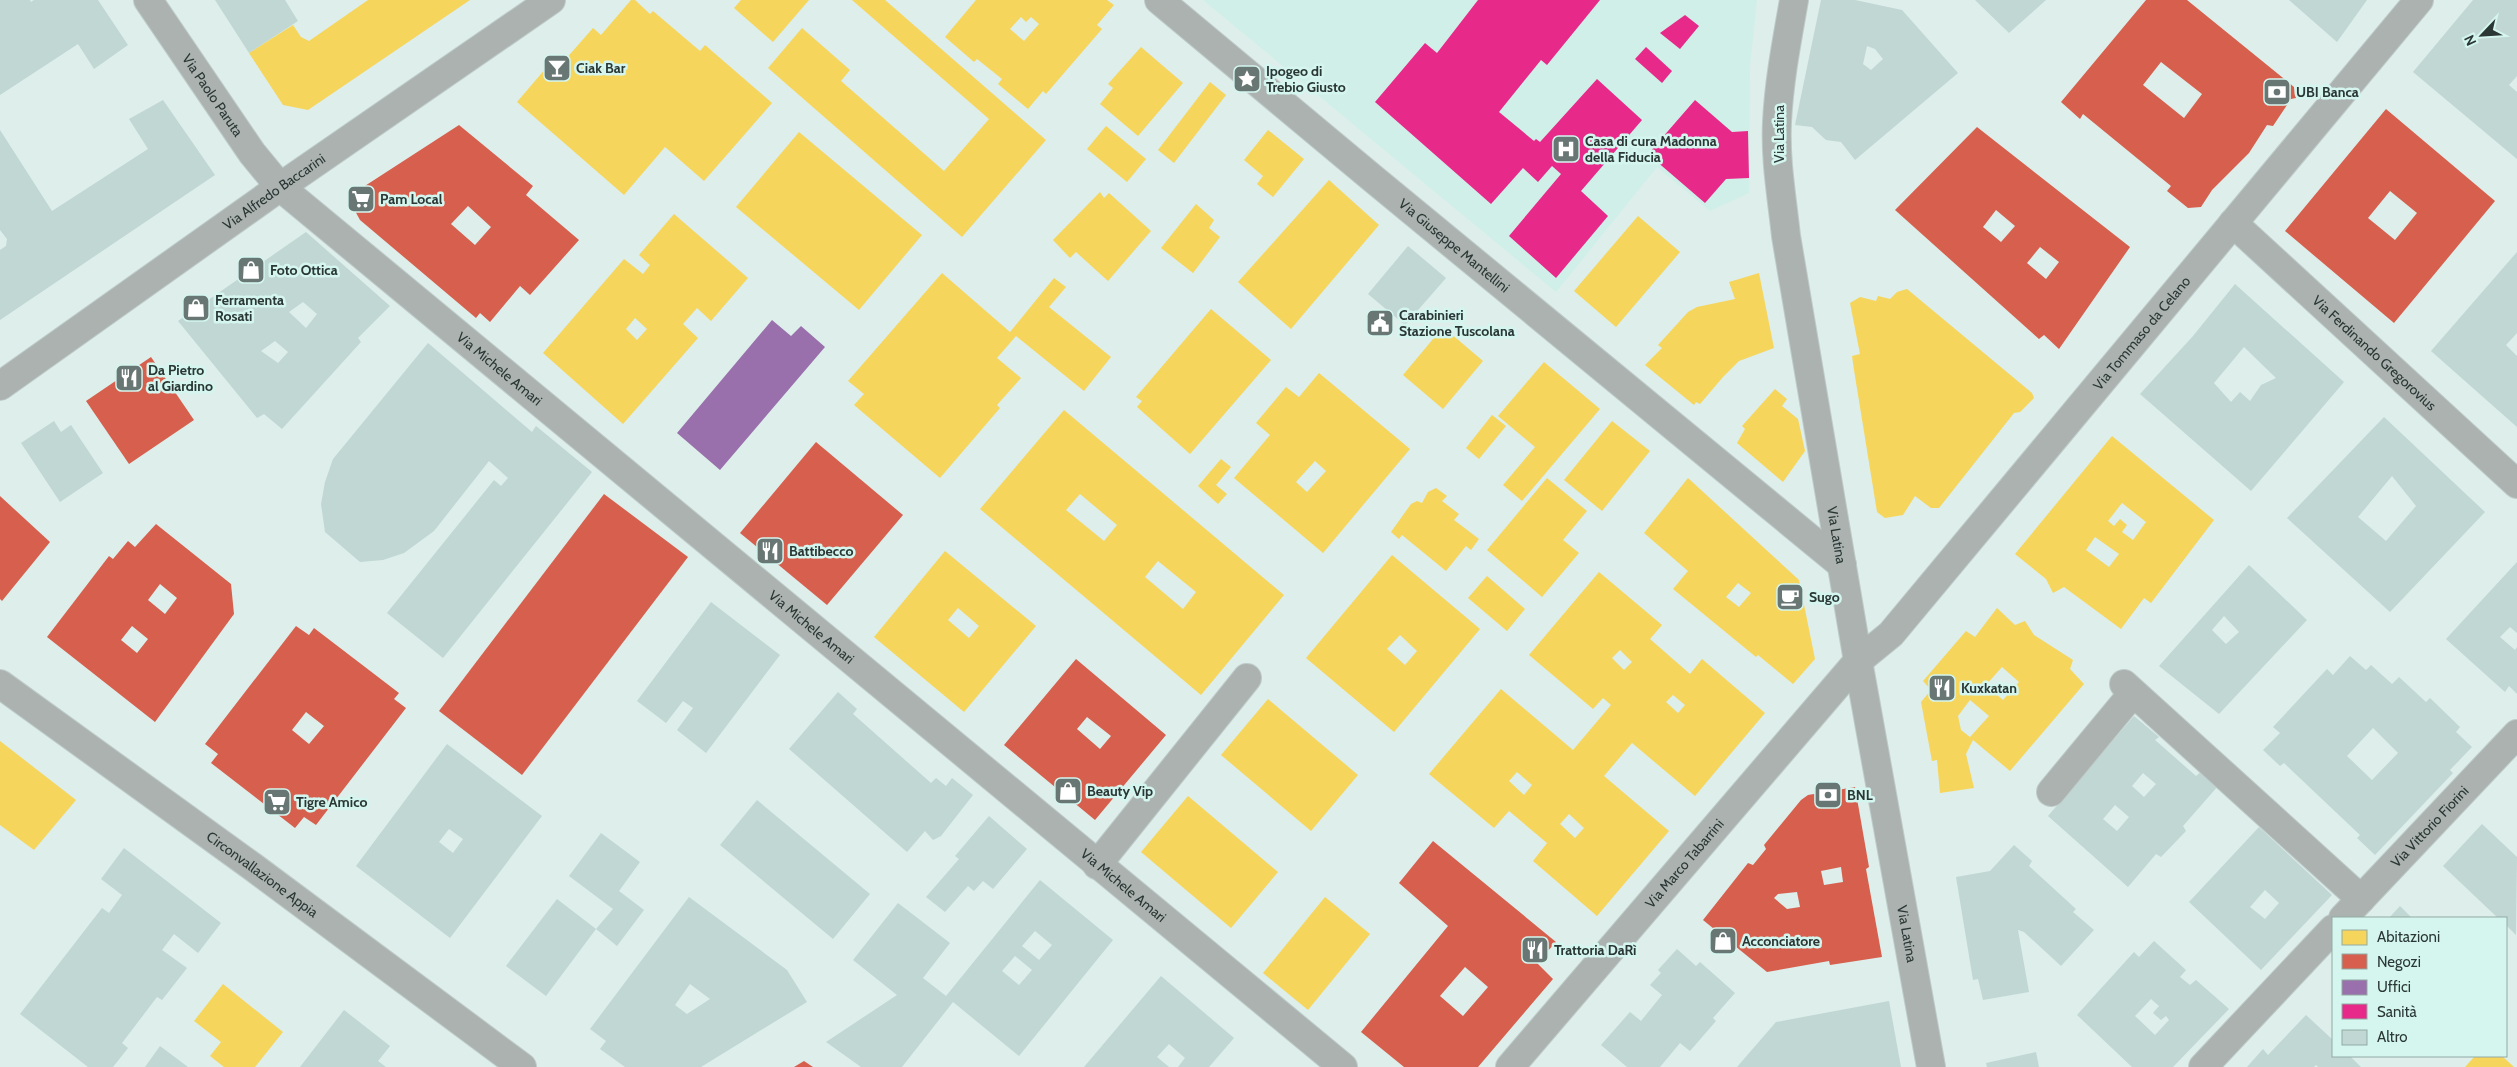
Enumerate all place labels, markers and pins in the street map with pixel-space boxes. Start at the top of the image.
bar icon: Ciak Bar [542,53,572,83]
place label: Ciak Bar [576,59,626,77]
place label: Ipogeo di Trebio Giusto [1266,62,1346,96]
place icon: Ipogeo di Trebio Giusto [1232,64,1262,94]
bank icon: UBI Banca [2262,77,2292,107]
place label: UBI Banca [2296,83,2359,101]
place label: Casa di cura Madonna della Fiducia [1585,132,1717,166]
hospital icon: Casa di cura Madonna della Fiducia [1551,134,1581,164]
supermarket icon: Pam Local [346,184,376,214]
place label: Pam Local [380,190,443,208]
shop icon: Foto Ottica [236,255,266,285]
place label: Foto Ottica [270,261,338,279]
place label: Ferramenta Rosati [215,291,284,325]
shop icon: Ferramenta Rosati [181,293,211,323]
place label: Carabinieri Stazione Tuscolana [1399,306,1515,340]
public building icon: Carabinieri Stazione Tuscolana [1365,308,1395,338]
place label: Da Pietro al Giardino [148,361,213,395]
restaurant icon: Da Pietro al Giardino [114,363,144,393]
restaurant icon: Battibecco [755,536,785,566]
place label: Battibecco [789,542,853,560]
cafe icon: Sugo [1775,582,1805,612]
place label: Sugo [1809,588,1840,606]
restaurant icon: Kuxkatan [1927,673,1957,703]
place label: Kuxkatan [1961,679,2017,697]
shop icon: Beauty Vip [1053,776,1083,806]
bank icon: BNL [1813,780,1843,810]
place label: Beauty Vip [1087,782,1153,800]
place label: BNL [1847,786,1873,804]
supermarket icon: Tigre Amico [262,787,292,817]
place label: Tigre Amico [296,793,367,811]
shop icon: Acconciatore [1708,926,1738,956]
place label: Acconciatore [1742,932,1820,950]
restaurant icon: Trattoria DaRì [1520,935,1550,965]
place label: Trattoria DaRì [1554,941,1637,959]

